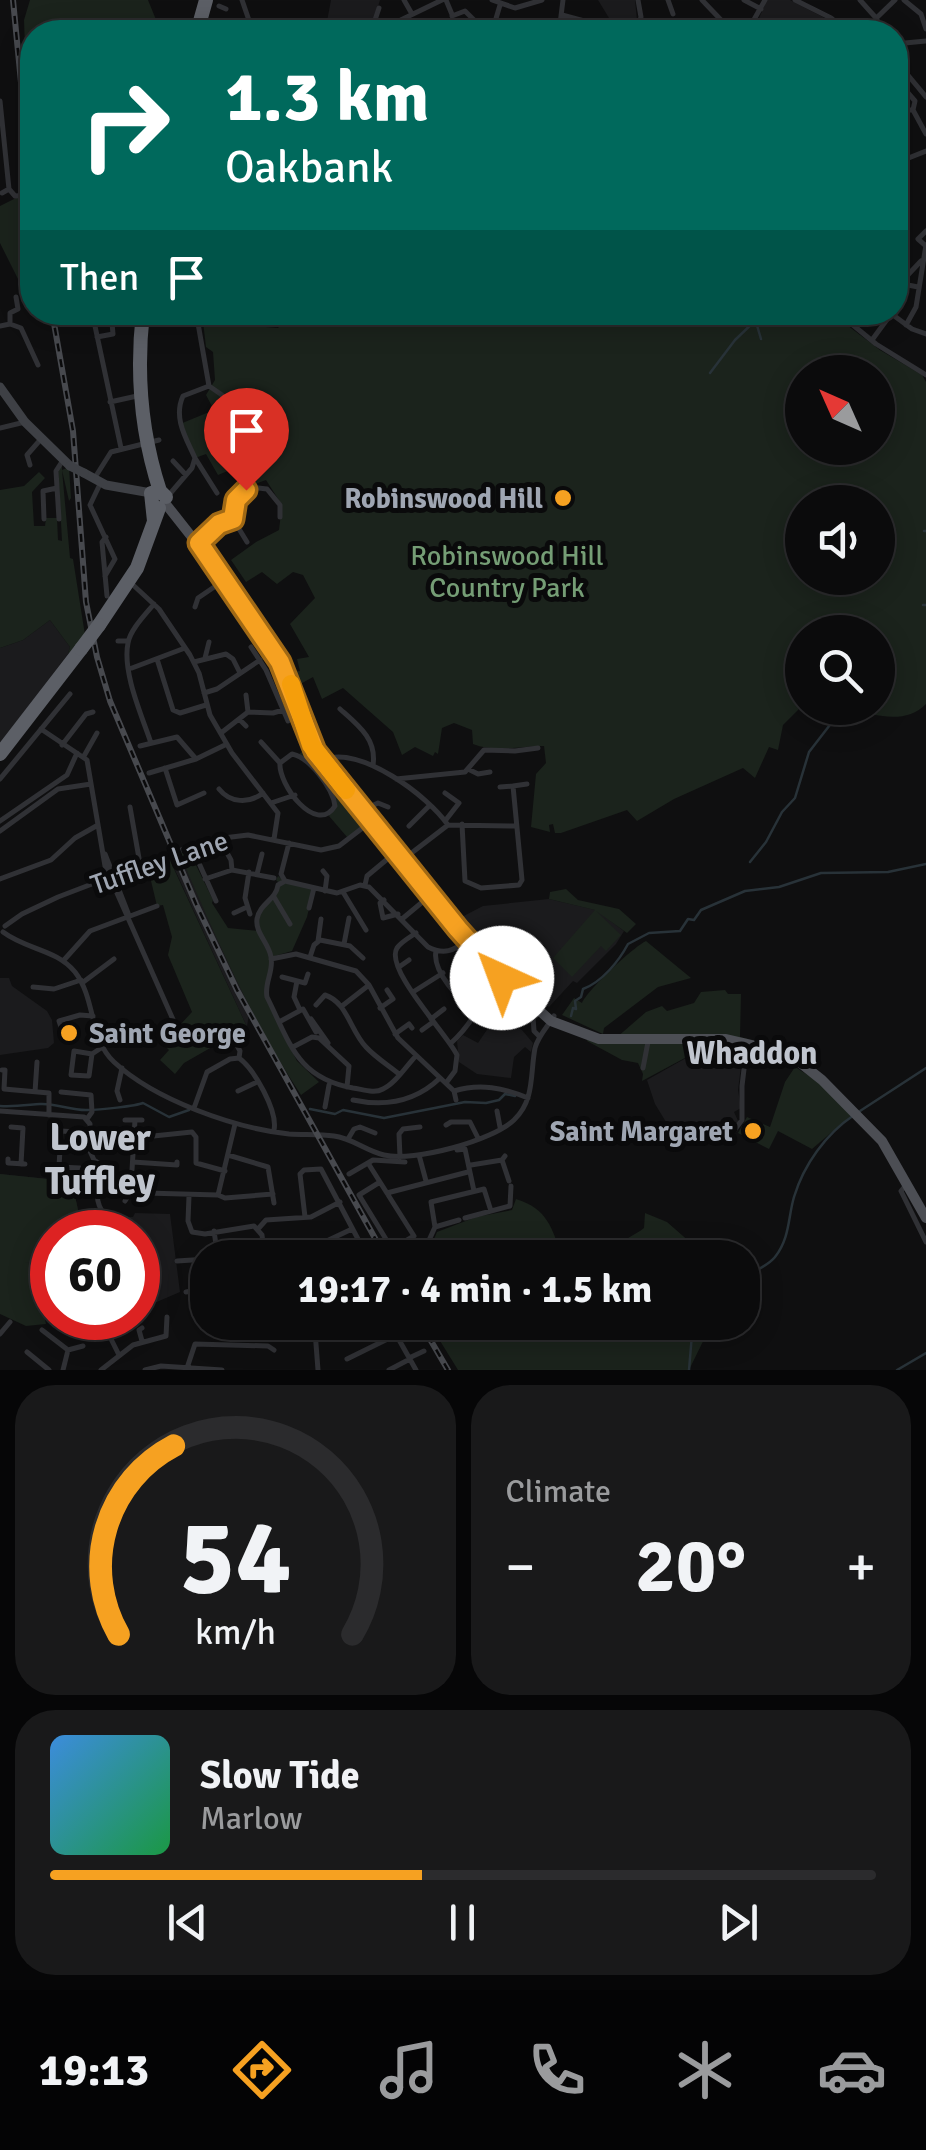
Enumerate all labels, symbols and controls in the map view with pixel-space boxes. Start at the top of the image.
text: 1.3 km [225,54,429,140]
icon: right [60,60,190,190]
text: Oakbank [225,140,393,195]
icon: arrive [159,250,214,305]
text: Then [60,254,139,301]
north arrow [785,355,895,465]
map controls [785,355,895,725]
pin [204,388,289,491]
icon: arrive [219,403,274,458]
place label: Robinswood Hill [344,482,543,516]
button: sound [785,485,895,595]
marker: Robinswood Hill [552,487,574,509]
park label: Robinswood Hill Country Park [410,539,604,605]
button: search [785,615,895,725]
street label: Tuffley Lane [86,824,232,902]
position arrow [450,926,554,1030]
place label: Saint George [89,1017,246,1051]
marker: Saint George [58,1022,80,1044]
district label: Whaddon [686,1034,818,1073]
district label: Lower Tuffley [45,1114,155,1205]
place label: Saint Margaret [550,1115,734,1149]
marker: Saint Margaret [742,1120,764,1142]
speed limit sign: 60 [30,1210,160,1340]
text: 19:17 · 4 min · 1.5 km [298,1266,652,1313]
text: Climate [506,1472,611,1511]
text: 54 [179,1494,291,1622]
text: 20° [635,1520,746,1613]
text: − [506,1533,535,1601]
text: + [846,1533,876,1601]
text: km/h [195,1610,276,1654]
text: Slow Tide [200,1752,360,1799]
text: Marlow [200,1799,302,1838]
icon: previous [160,1895,215,1950]
icon: pause [435,1895,490,1950]
icon: next [711,1895,766,1950]
icon: directions [227,2035,297,2105]
icon: music [374,2035,444,2105]
icon: phone [522,2035,592,2105]
icon: climate [670,2035,740,2105]
icon: car [817,2035,887,2105]
text: 19:13 [39,2043,149,2098]

